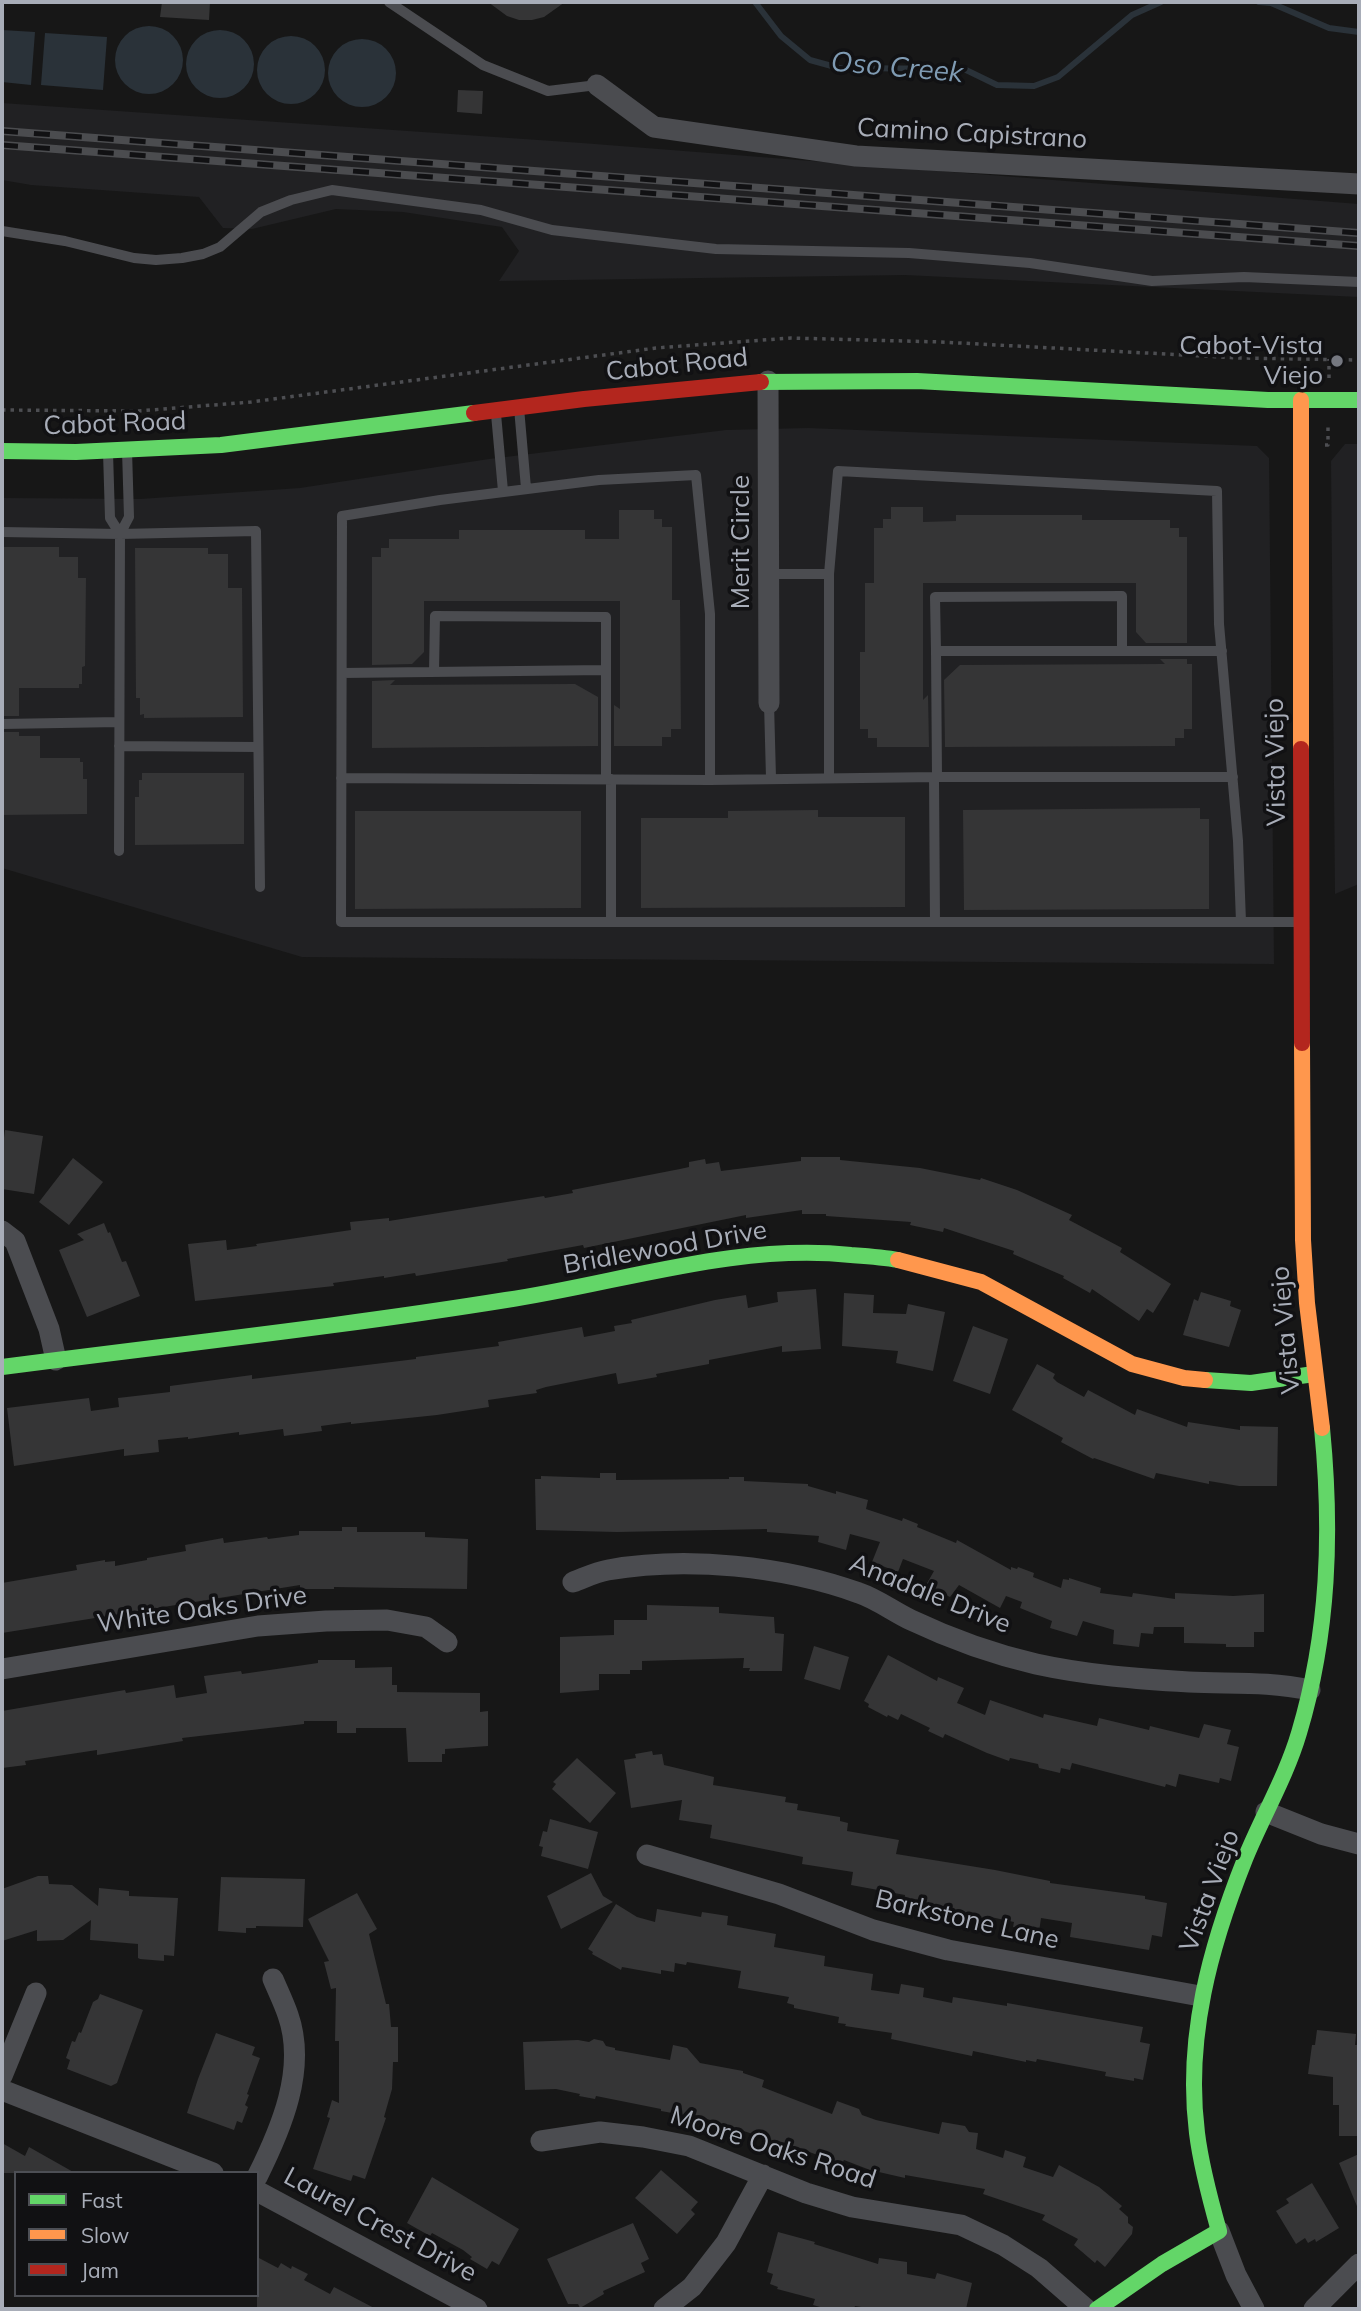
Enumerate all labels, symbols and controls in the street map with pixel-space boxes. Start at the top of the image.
water label: Oso Creek [829,45,965,91]
street label: Camino Capistrano [856,112,1088,156]
place label: Cabot-Vista Viejo [1179,330,1323,392]
street label: Cabot Road [604,342,750,388]
marker: Cabot-Vista Viejo [1329,353,1345,369]
street label: Cabot Road [43,406,187,442]
street label: Merit Circle [725,475,757,609]
street label: Vista Viejo [1259,698,1293,826]
street label: Bridlewood Drive [561,1215,769,1281]
street label: Vista Viejo [1265,1265,1307,1395]
street label: Anadale Drive [845,1547,1015,1641]
street label: White Oaks Drive [95,1580,309,1640]
street label: Vista Viejo [1173,1825,1247,1957]
street label: Barkstone Lane [872,1884,1062,1956]
street label: Moore Oaks Road [666,2100,880,2196]
street label: Laurel Crest Drive [278,2161,482,2289]
legend [14,2171,259,2297]
text: Fast [81,2187,123,2213]
text: Slow [81,2222,129,2248]
text: Jam [81,2257,119,2283]

